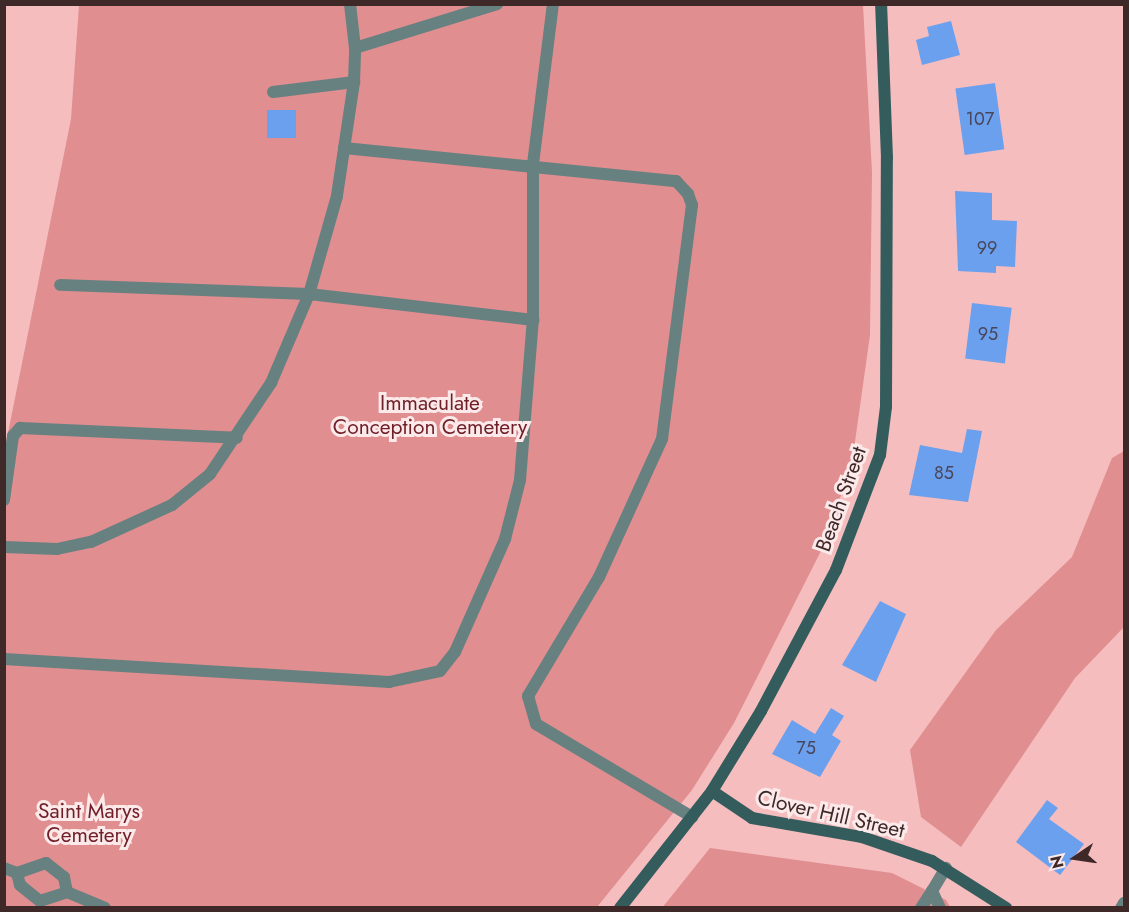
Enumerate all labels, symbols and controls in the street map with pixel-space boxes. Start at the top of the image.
house number: 107 [966,108,994,130]
house number: 99 [977,237,997,259]
house number: 95 [978,323,998,345]
park label: Immaculate Conception Cemetery [333,390,527,440]
street label: Beach Street [810,443,872,555]
house number: 85 [934,462,954,484]
house number: 75 [796,737,816,759]
street label: Clover Hill Street [755,785,907,843]
park label: Saint Marys Cemetery [38,798,140,848]
north arrow [1045,828,1105,888]
text: N [1044,853,1070,871]

